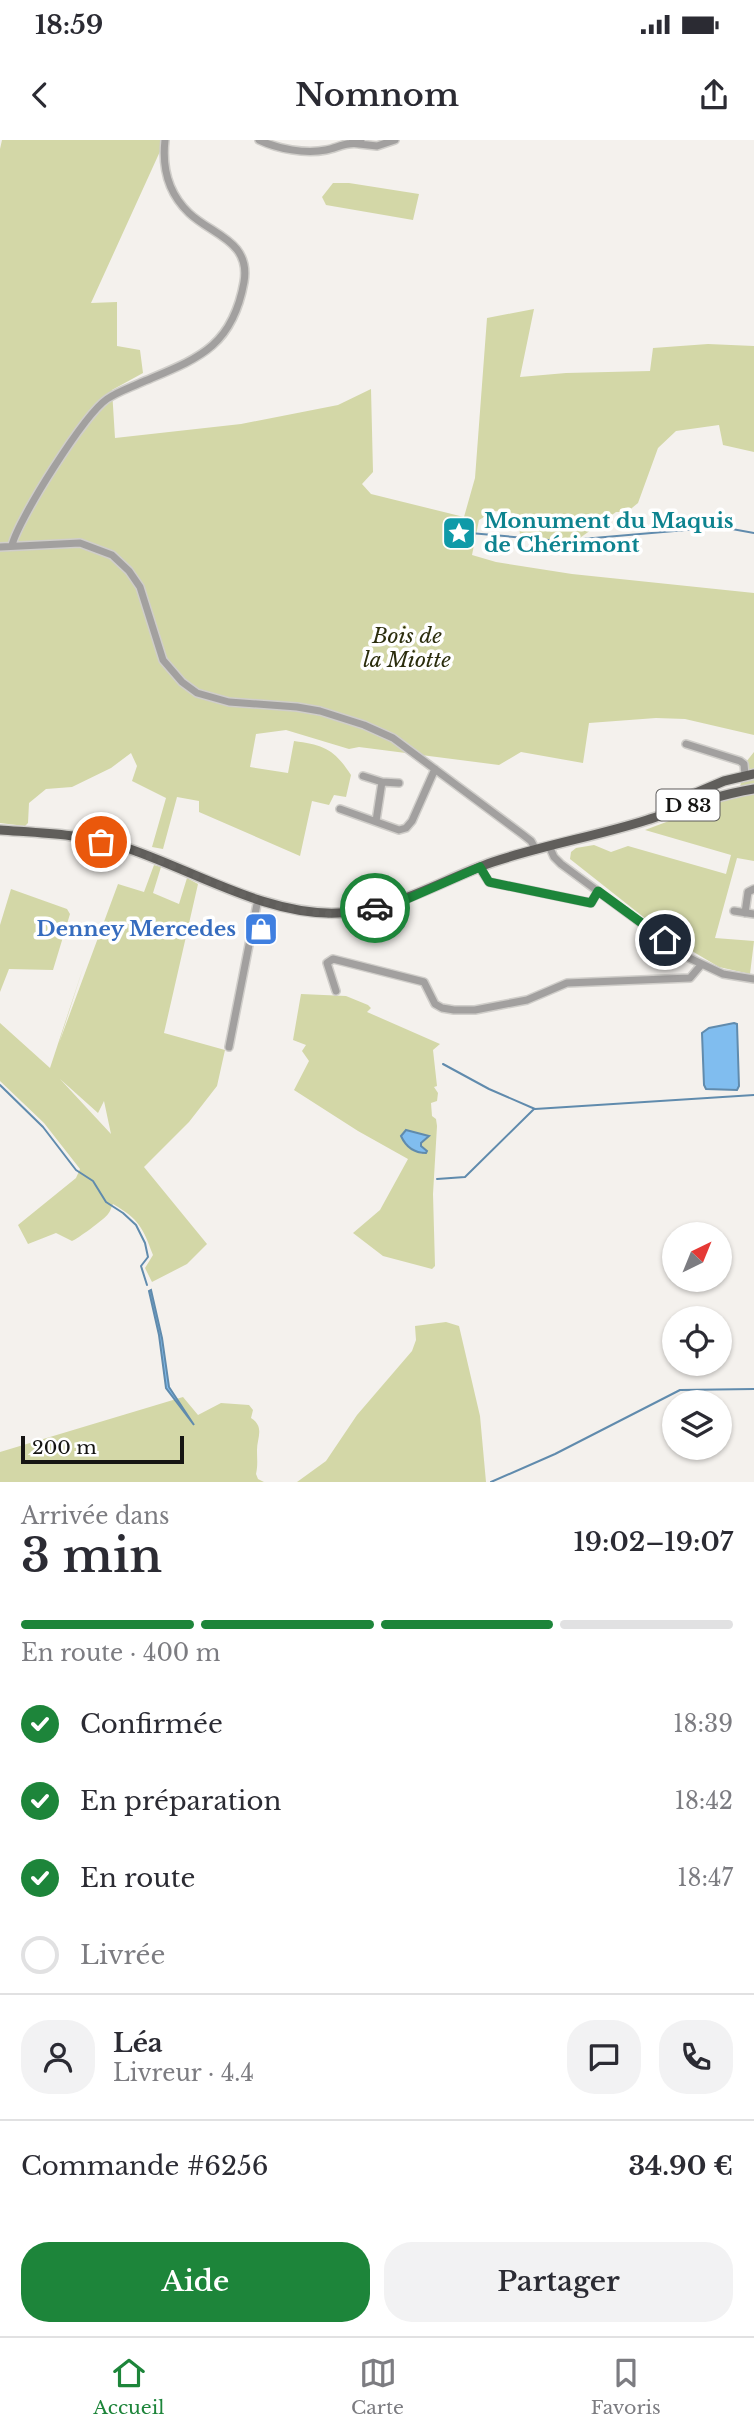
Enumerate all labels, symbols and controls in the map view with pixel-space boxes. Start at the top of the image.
text: 18:59 [35,9,103,41]
text: Nomnom [295,75,459,115]
icon: back [21,76,59,114]
icon: share [695,76,733,114]
place label: Monument du Maquis de Chérimont [484,508,734,558]
place icon: Monument du Maquis de Chérimont [440,514,478,552]
park label: Bois de la Miotte [363,623,451,673]
road number: D 83 [656,790,720,820]
pin [71,812,131,872]
icon: bag [82,823,120,861]
courier [340,873,410,943]
icon: car [356,889,394,927]
shop icon: Denney Mercedes [242,910,280,948]
pin [635,910,695,970]
place label: Denney Mercedes [36,916,236,942]
icon: home [646,921,684,959]
north arrow [662,1222,732,1292]
map controls [662,1222,732,1460]
button: locate [662,1306,732,1376]
button: layers [662,1390,732,1460]
scale bar [21,1433,184,1465]
text: 200 m [32,1436,97,1459]
text: Arrivée dans [21,1502,169,1530]
text: 19:02–19:07 [573,1526,733,1558]
text: 3 min [21,1527,162,1584]
text: En route · 400 m [21,1639,221,1667]
icon: check [21,1705,59,1743]
text: Confirmée [80,1708,223,1740]
text: 18:39 [673,1710,733,1738]
icon: check [21,1782,59,1820]
text: En préparation [80,1785,281,1817]
text: 18:42 [675,1787,733,1815]
icon: check [21,1859,59,1897]
text: En route [80,1862,196,1894]
text: 18:47 [677,1864,733,1892]
text: Livrée [80,1939,165,1971]
button: person [21,2020,95,2094]
button: chat [567,2020,641,2094]
button: phone [659,2020,733,2094]
text: Léa [113,2027,163,2059]
text: Livreur · 4.4 [113,2059,254,2087]
text: Commande #6256 [21,2150,268,2182]
text: 34.90 € [629,2150,733,2182]
button: Aide [21,2242,370,2322]
button: Partager [384,2242,733,2322]
tab: Accueil [93,2354,164,2419]
tab: Carte [351,2354,404,2419]
tab: Favoris [591,2354,661,2419]

